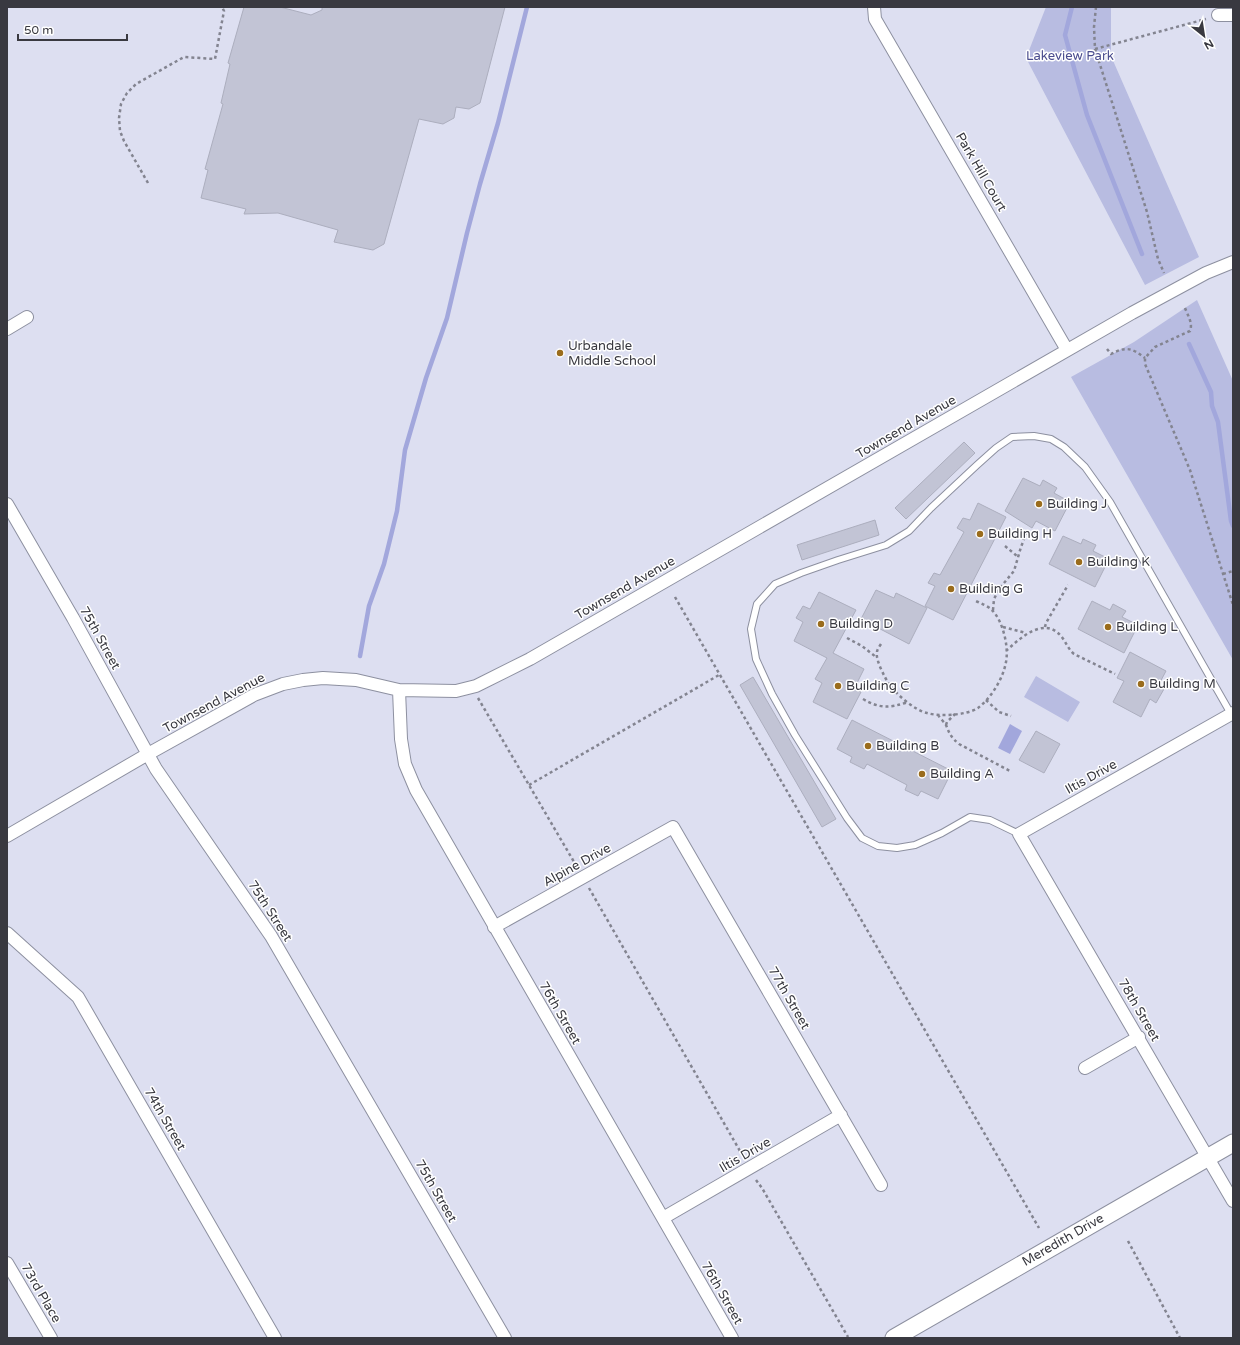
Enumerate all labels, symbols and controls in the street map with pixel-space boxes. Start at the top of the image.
scale bar [18,16,127,42]
north arrow [1184,16,1224,56]
text: 50 m [24,23,53,37]
text: N [1202,36,1216,52]
park label: Lakeview Park [1026,48,1114,64]
street label: Park Hill Court [952,130,1010,214]
place label: Urbandale Middle School [568,338,656,369]
marker: Urbandale Middle School [555,348,565,358]
street label: Townsend Avenue [853,392,959,462]
place label: Building J [1047,496,1107,512]
marker: Building J [1034,499,1044,509]
place label: Building H [988,526,1052,542]
marker: Building H [975,529,985,539]
street label: Townsend Avenue [572,553,678,623]
place label: Building K [1087,554,1150,570]
marker: Building K [1074,557,1084,567]
place label: Building G [959,581,1023,597]
marker: Building G [946,584,956,594]
street label: 75th Street [76,604,124,672]
place label: Building D [829,616,893,632]
marker: Building D [816,619,826,629]
place label: Building L [1116,619,1178,635]
marker: Building L [1103,622,1113,632]
street label: Townsend Avenue [160,669,268,737]
place label: Building M [1149,676,1216,692]
place label: Building C [846,678,909,694]
marker: Building M [1136,679,1146,689]
marker: Building C [833,681,843,691]
place label: Building B [876,738,939,754]
marker: Building B [863,741,873,751]
street label: Iltis Drive [1062,756,1120,798]
place label: Building A [930,766,994,782]
marker: Building A [917,769,927,779]
street label: Alpine Drive [540,840,614,890]
street label: 75th Street [244,877,296,945]
street label: 77th Street [765,964,813,1032]
street label: 78th Street [1115,976,1163,1044]
street label: 76th Street [536,979,584,1047]
street label: 74th Street [141,1085,189,1153]
street label: Iltis Drive [716,1134,774,1176]
street label: 75th Street [412,1157,460,1225]
street label: Meredith Drive [1019,1210,1107,1270]
street label: 76th Street [698,1259,746,1327]
street label: 73rd Place [18,1260,64,1326]

